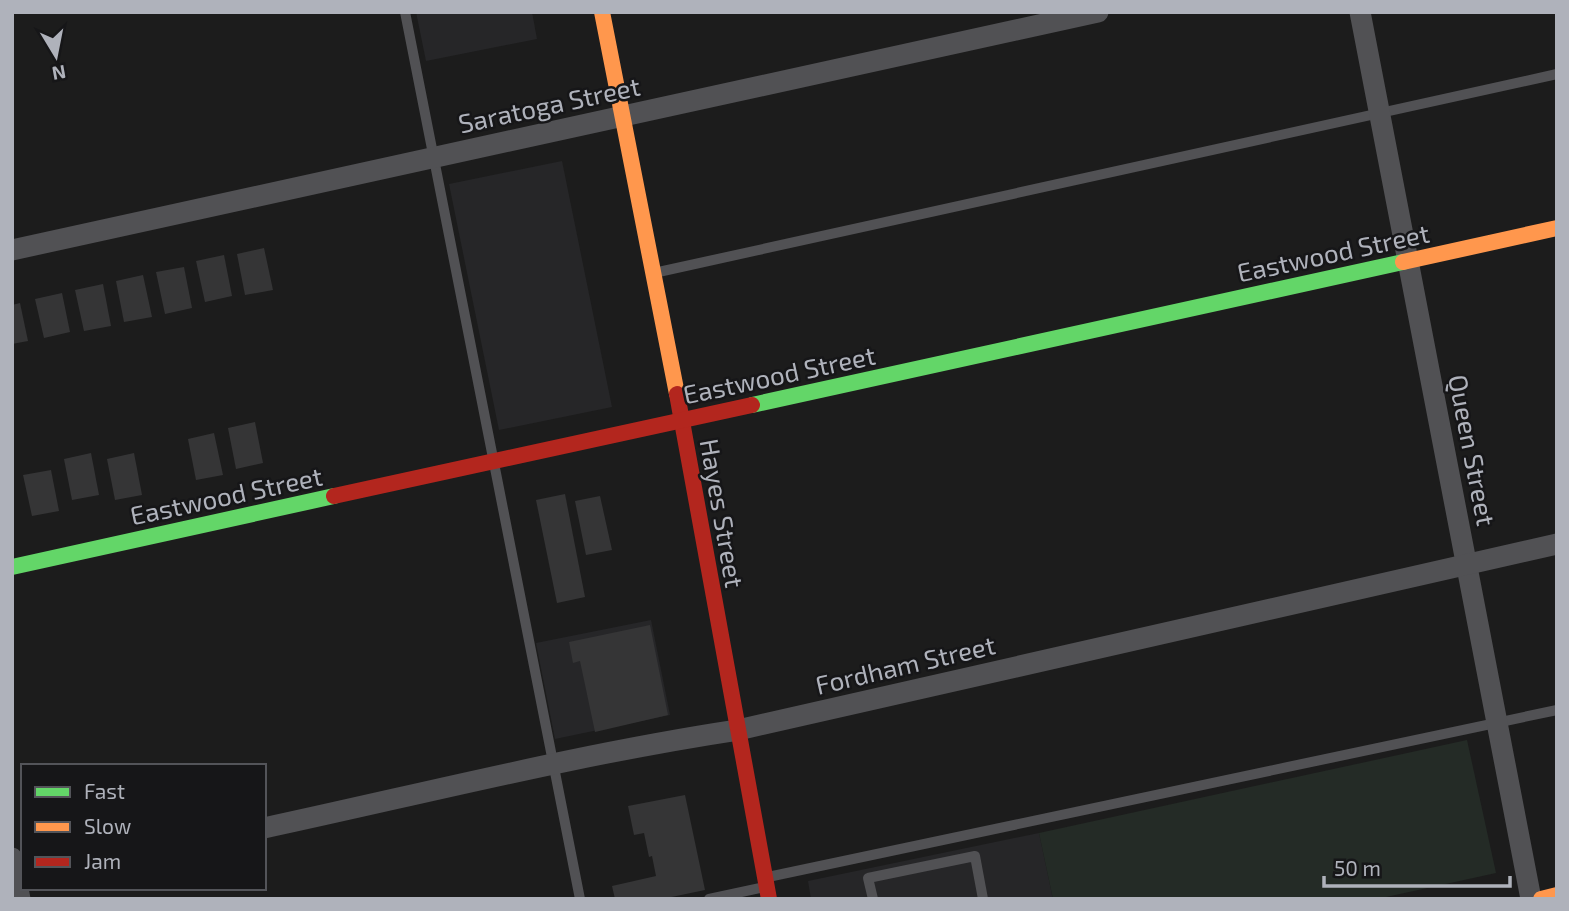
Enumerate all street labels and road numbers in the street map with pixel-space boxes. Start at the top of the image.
street label: Saratoga Street [455,70,643,138]
street label: Eastwood Street [1234,216,1432,288]
street label: Eastwood Street [680,338,878,410]
street label: Queen Street [1443,372,1503,528]
street label: Hayes Street [695,436,751,590]
street label: Eastwood Street [127,459,325,531]
street label: Fordham Street [812,628,998,700]

